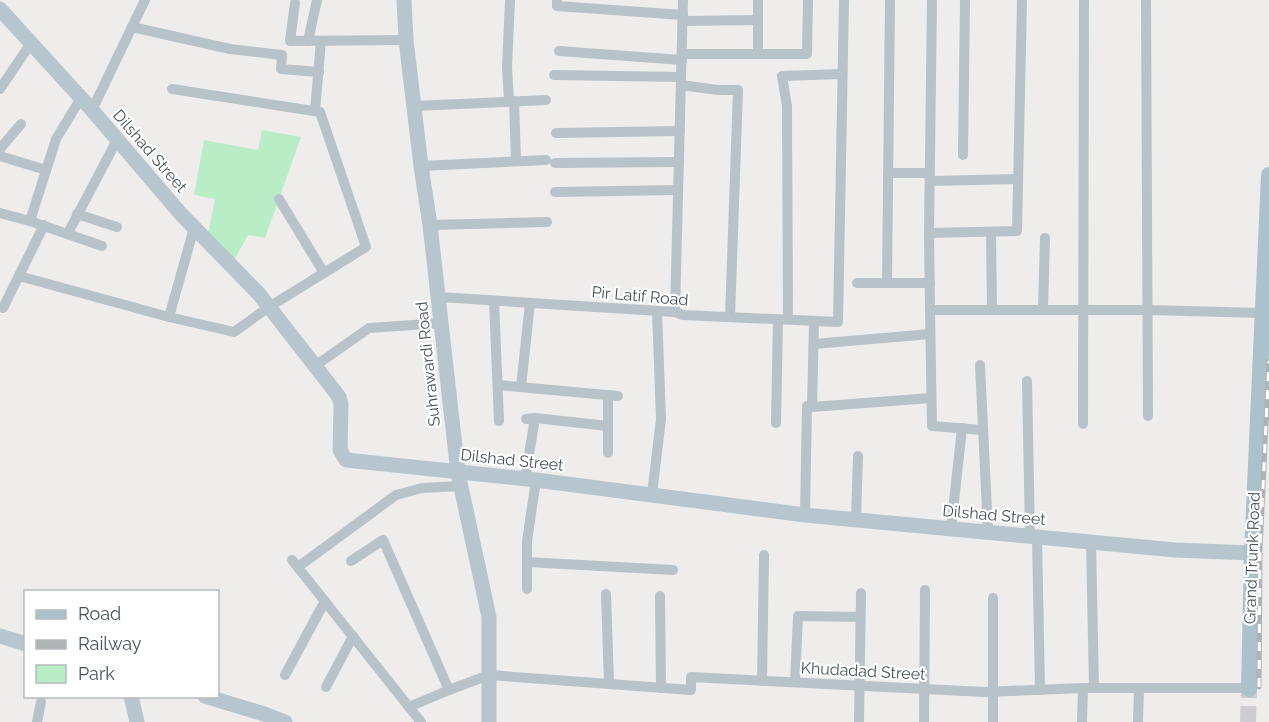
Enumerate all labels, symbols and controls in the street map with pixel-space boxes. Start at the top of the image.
street label: Dilshad Street [109,106,192,197]
street label: Pir Latif Road [591,282,689,310]
street label: Suhrawardi Road [412,301,444,427]
street label: Dilshad Street [460,445,565,475]
street label: Grand Trunk Road [1240,491,1264,624]
street label: Dilshad Street [942,501,1047,529]
legend [24,590,219,698]
text: Road [78,603,121,624]
text: Railway [78,633,142,654]
street label: Khudadad Street [800,658,926,684]
text: Park [78,663,115,684]

